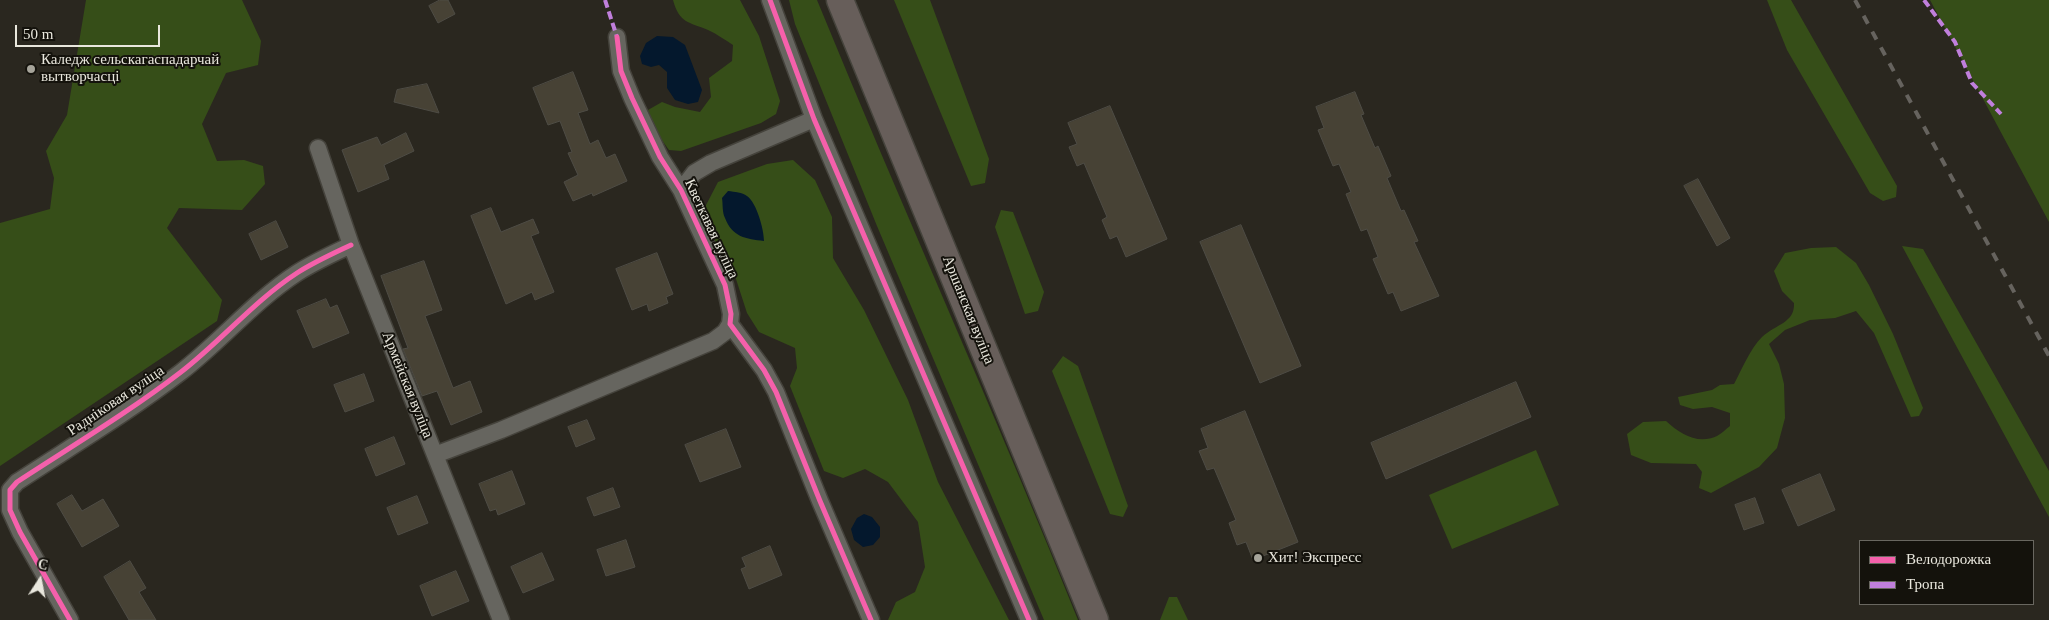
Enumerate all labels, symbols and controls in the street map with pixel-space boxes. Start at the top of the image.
scale bar [18,15,162,47]
text: 50 m [23,26,53,42]
place label: Каледж сельскагаспадарчай вытворчасці [41,51,219,86]
marker: Каледж сельскагаспадарчай вытворчасці [25,63,37,75]
street label: Кветкавая вуліца [680,176,742,282]
street label: Аршанская вуліца [938,253,998,367]
street label: Армейская вуліца [377,329,437,441]
street label: Радніковая вуліца [64,362,168,440]
legend [1859,540,2034,605]
place label: Хит! Экспресс [1268,549,1362,567]
text: Велодорожка [1906,551,1991,567]
marker: Хит! Экспресс [1252,552,1264,564]
north arrow [15,555,65,605]
text: С [37,556,49,573]
text: Тропа [1906,576,1944,592]

